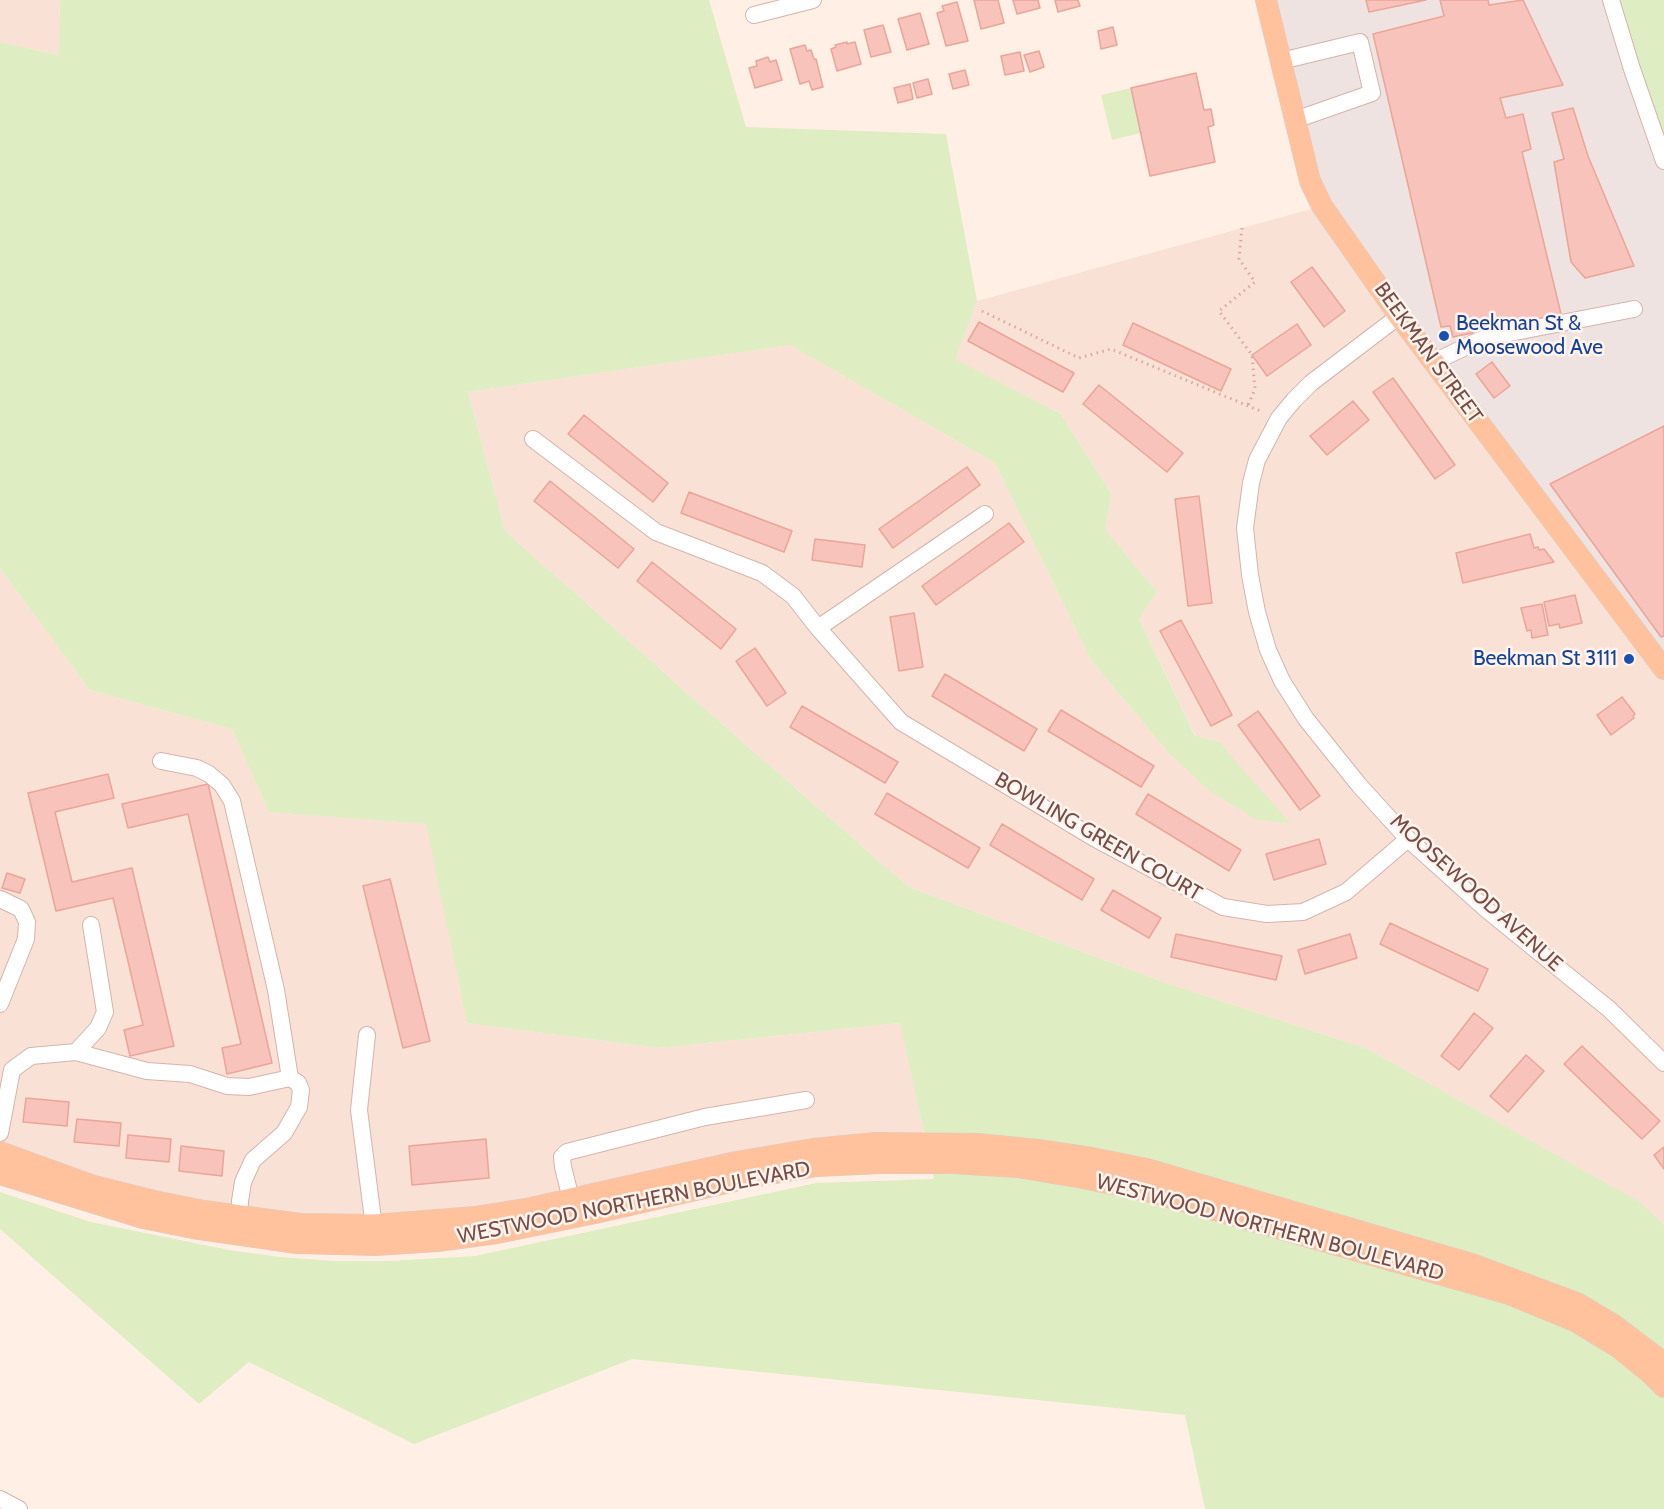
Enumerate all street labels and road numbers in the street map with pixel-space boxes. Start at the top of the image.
street label: BEEKMAN STREET [1369,278,1487,428]
street label: BOWLING GREEN COURT [990,767,1206,907]
street label: MOOSEWOOD AVENUE [1385,809,1567,977]
street label: WESTWOOD NORTHERN BOULEVARD [455,1156,813,1250]
street label: WESTWOOD NORTHERN BOULEVARD [1093,1169,1447,1287]

